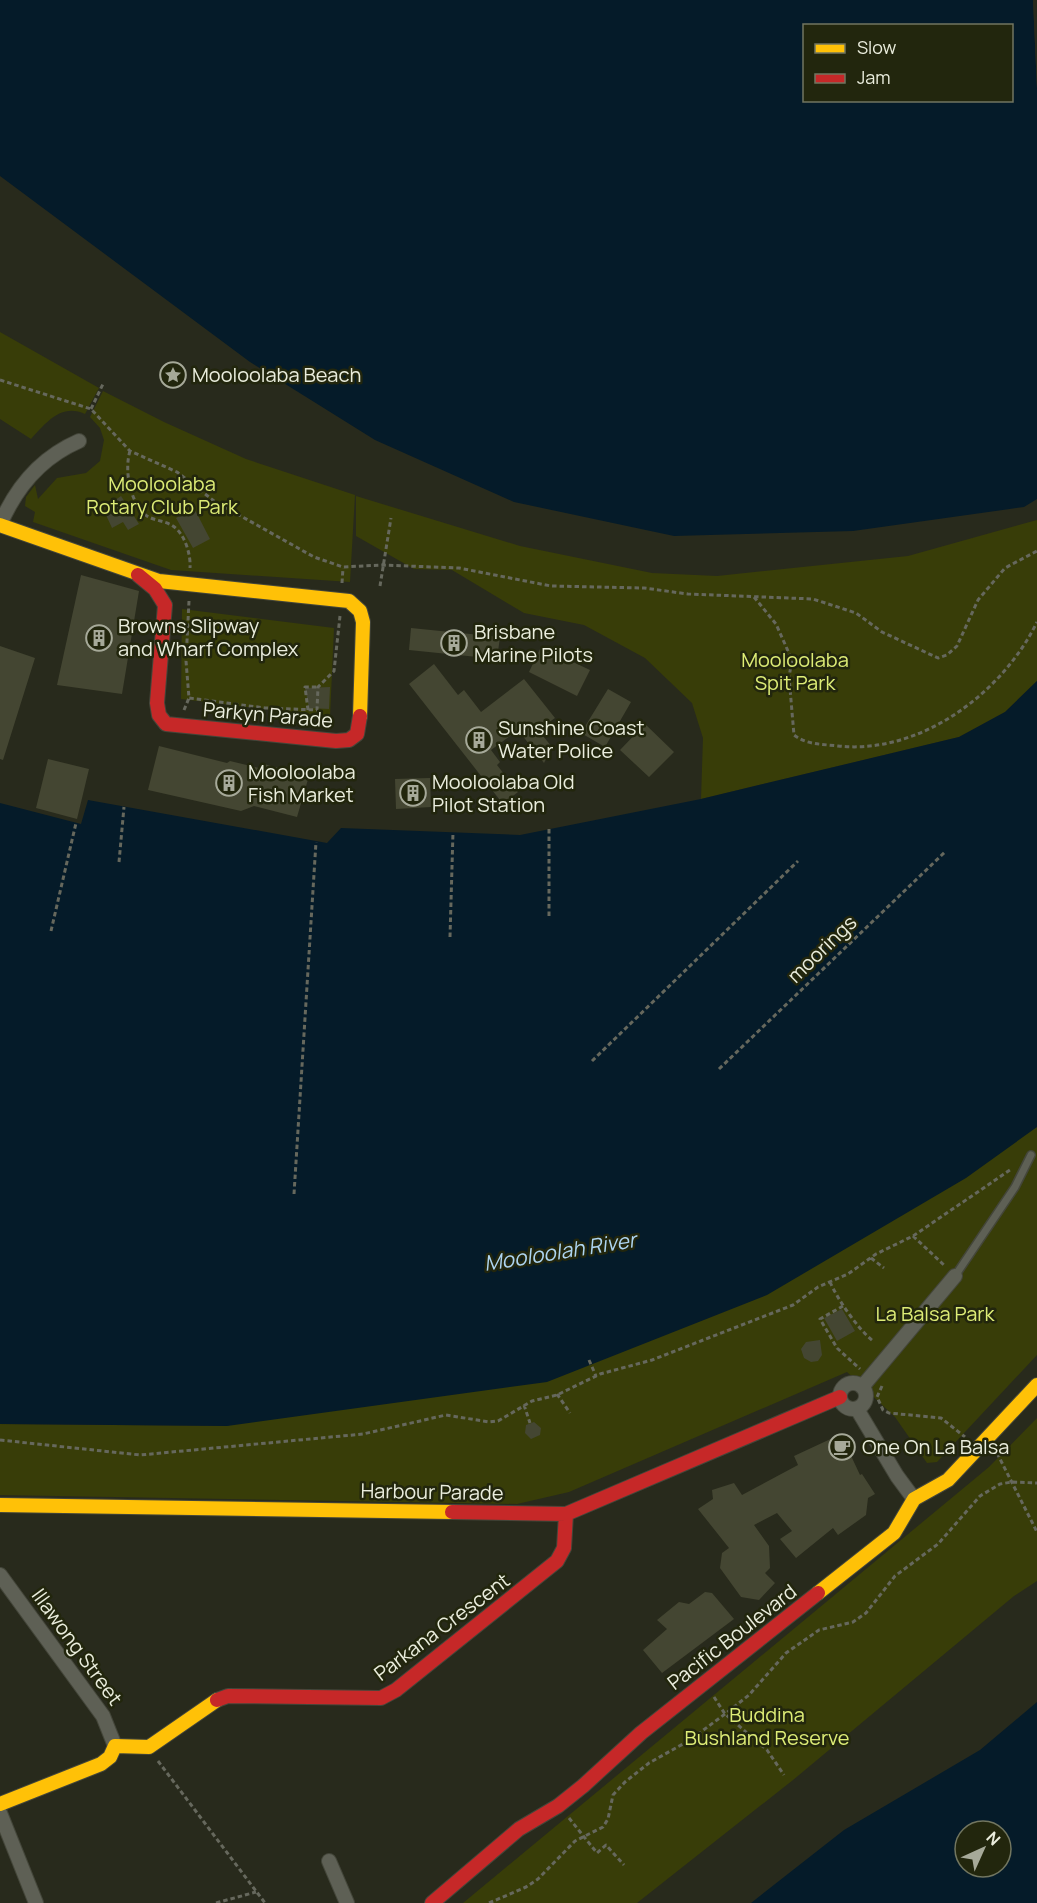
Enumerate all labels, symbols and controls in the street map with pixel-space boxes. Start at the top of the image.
legend [803,24,1013,102]
text: Slow [857,35,897,59]
text: Jam [857,65,891,89]
place icon: Mooloolaba Beach [158,360,188,390]
place label: Mooloolaba Beach [192,361,361,388]
park label: Mooloolaba Rotary Club Park [86,470,239,520]
place label: Browns Slipway and Wharf Complex [118,612,299,662]
place label: Brisbane Marine Pilots [474,618,593,668]
building icon: Browns Slipway and Wharf Complex [84,623,114,653]
building icon: Brisbane Marine Pilots [439,628,469,658]
park label: Mooloolaba Spit Park [741,646,849,696]
street label: Parkyn Parade [202,695,334,734]
place label: Sunshine Coast Water Police [498,714,644,764]
building icon: Sunshine Coast Water Police [464,725,494,755]
place label: Mooloolaba Fish Market [248,758,356,808]
building icon: Mooloolaba Fish Market [214,768,244,798]
place label: Mooloolaba Old Pilot Station [432,768,575,818]
building icon: Mooloolaba Old Pilot Station [398,778,428,808]
street label: moorings [781,909,862,988]
water label: Mooloolah River [482,1225,640,1277]
park label: La Balsa Park [876,1300,995,1327]
cafe icon: One On La Balsa [827,1432,857,1462]
place label: One On La Balsa [862,1433,1009,1460]
street label: Harbour Parade [360,1477,504,1506]
street label: Parkana Crescent [368,1567,515,1687]
street label: Pacific Boulevard [662,1578,802,1696]
street label: Illawong Street [26,1583,129,1710]
park label: Buddina Bushland Reserve [684,1701,850,1751]
north arrow [953,1819,1013,1879]
text: N [982,1827,1005,1850]

